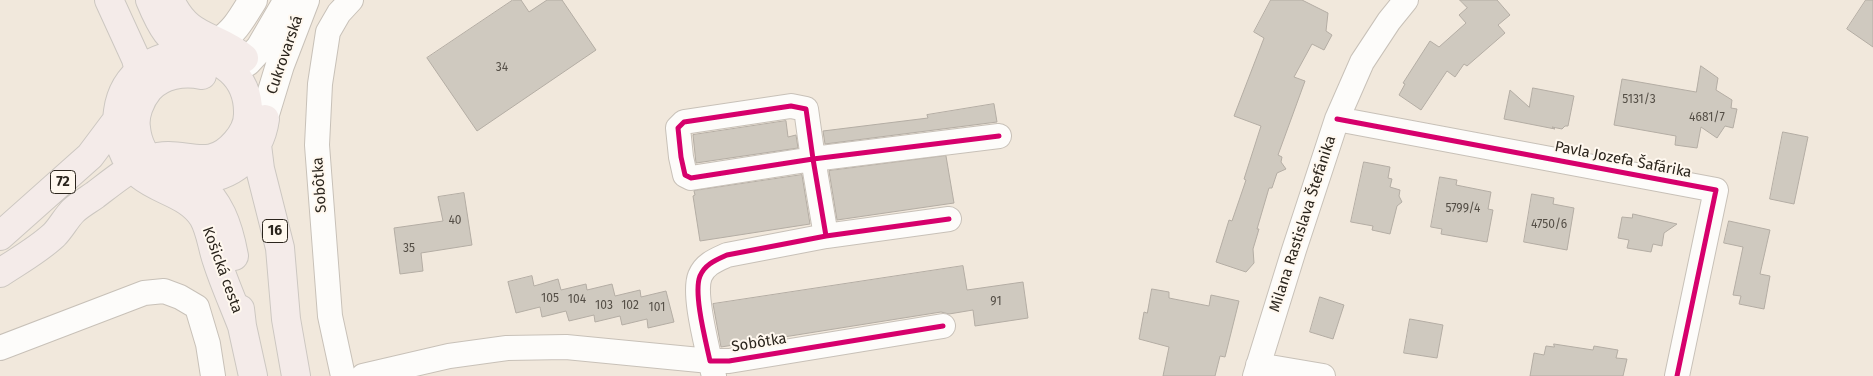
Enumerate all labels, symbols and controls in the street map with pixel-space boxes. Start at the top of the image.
street label: Cukrovarská [263,13,307,97]
house number: 34 [496,61,508,75]
house number: 5131/3 [1622,93,1656,107]
house number: 4681/7 [1689,111,1725,125]
street label: Milana Rastislava Štefánika [1266,134,1340,314]
street label: Pavla Jozefa Šafárika [1553,138,1693,182]
street label: Sobôtka [309,157,331,213]
road number: 72 [50,170,76,193]
house number: 5799/4 [1446,202,1480,216]
house number: 40 [448,214,462,228]
house number: 4750/6 [1531,218,1567,232]
road number: 16 [262,220,288,242]
street label: Košická cesta [198,224,246,316]
house number: 35 [403,242,415,256]
house number: 105 [541,292,559,306]
house number: 104 [568,293,586,307]
house number: 91 [990,295,1002,309]
house number: 103 [595,299,613,313]
house number: 102 [621,299,639,313]
house number: 101 [649,301,665,315]
street label: Sobôtka [730,330,788,356]

